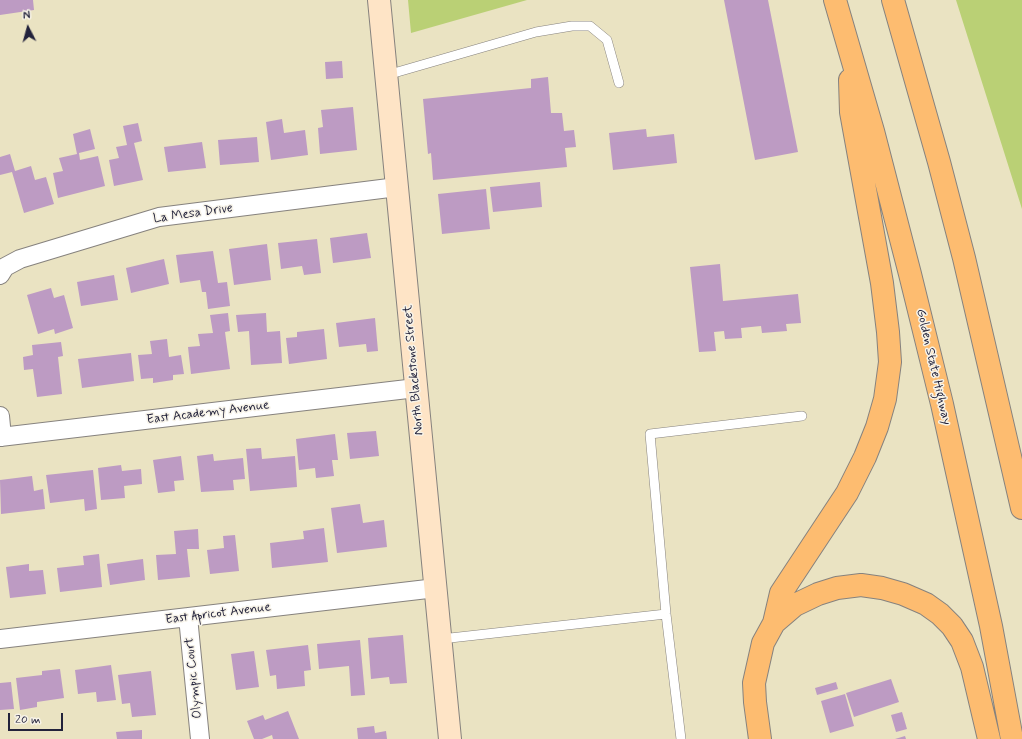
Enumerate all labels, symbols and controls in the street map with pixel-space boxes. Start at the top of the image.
north arrow [8,8,48,48]
text: N [22,9,31,23]
street label: La Mesa Drive [152,201,234,227]
street label: North Blackstone Street [401,304,427,436]
street label: Golden State Highway [912,307,954,427]
street label: East Academy Avenue [146,398,270,428]
street label: East Apricot Avenue [164,600,272,628]
street label: Olympic Court [182,637,206,719]
scale bar [10,705,65,731]
text: 20 m [15,712,41,728]

